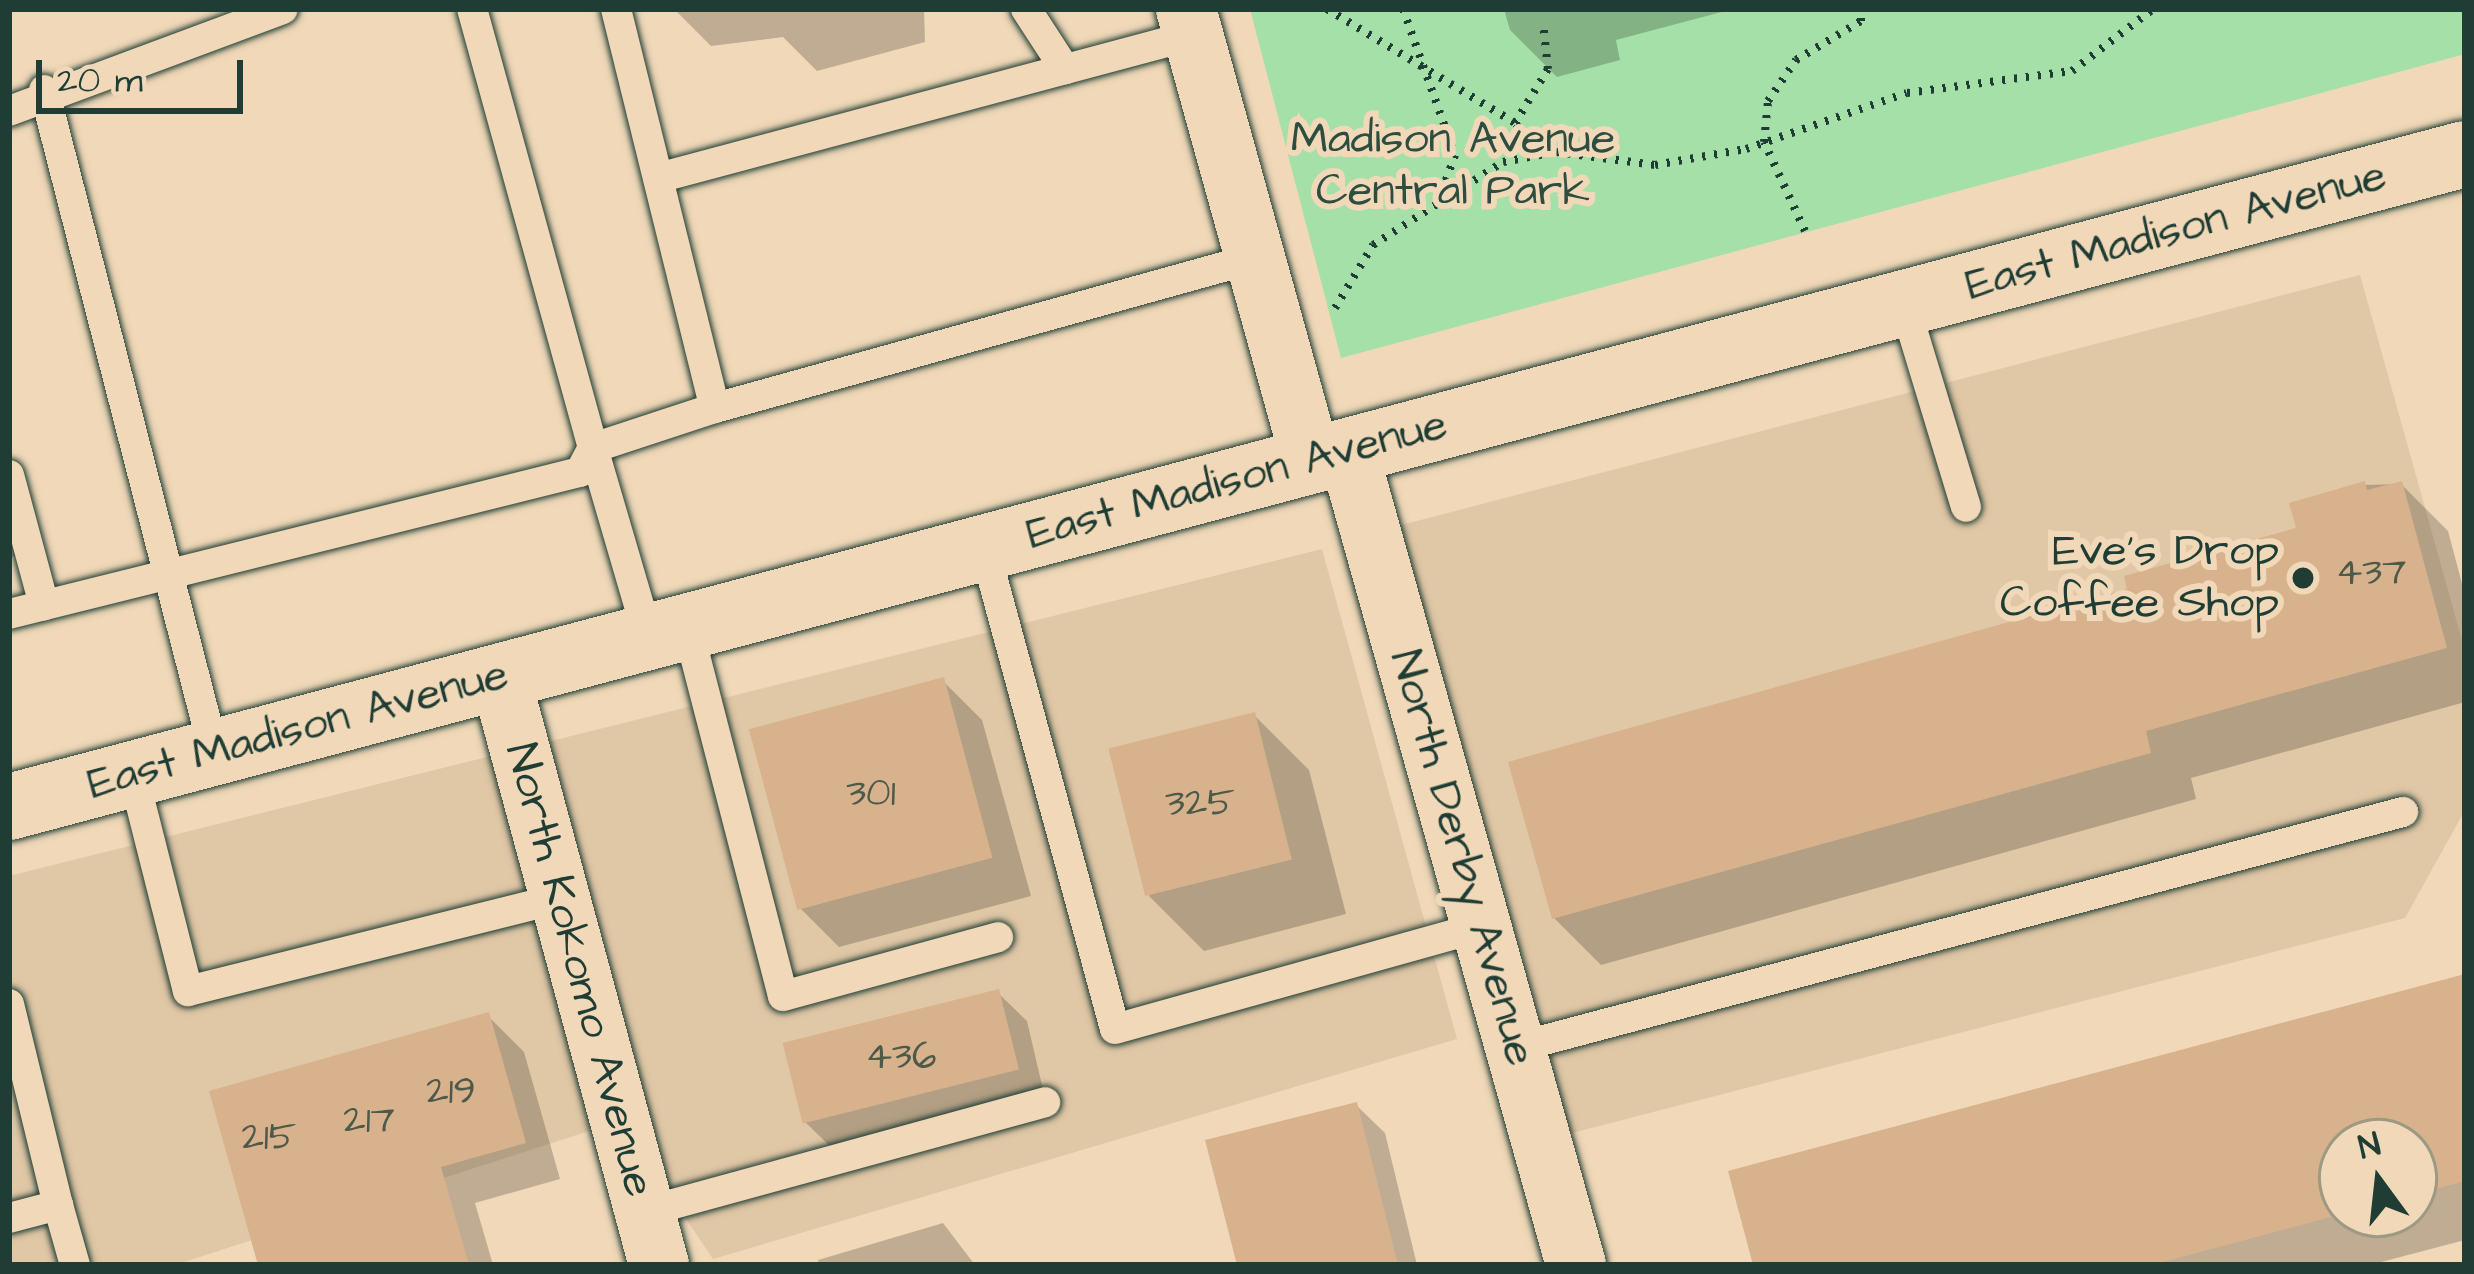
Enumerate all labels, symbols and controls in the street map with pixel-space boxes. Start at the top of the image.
scale bar [42,36,249,110]
text: 20 m [57,55,143,106]
park label: Madison Avenue Central Park [1291,113,1615,219]
street label: East Madison Avenue [1960,149,2392,313]
street label: East Madison Avenue [1021,398,1453,562]
place label: Eve's Drop Coffee Shop [2000,525,2279,631]
house number: 437 [2336,550,2406,596]
marker: Eve's Drop Coffee Shop [2290,565,2316,591]
street label: North Derby Avenue [1377,644,1547,1072]
street label: East Madison Avenue [82,648,514,812]
street label: North Kokomo Avenue [492,738,666,1202]
house number: 301 [846,771,896,817]
house number: 325 [1165,781,1235,827]
house number: 436 [866,1034,936,1080]
house number: 219 [426,1069,476,1115]
house number: 217 [343,1098,395,1144]
house number: 215 [242,1115,296,1161]
north arrow [2318,1118,2438,1238]
text: N [2353,1121,2385,1171]

